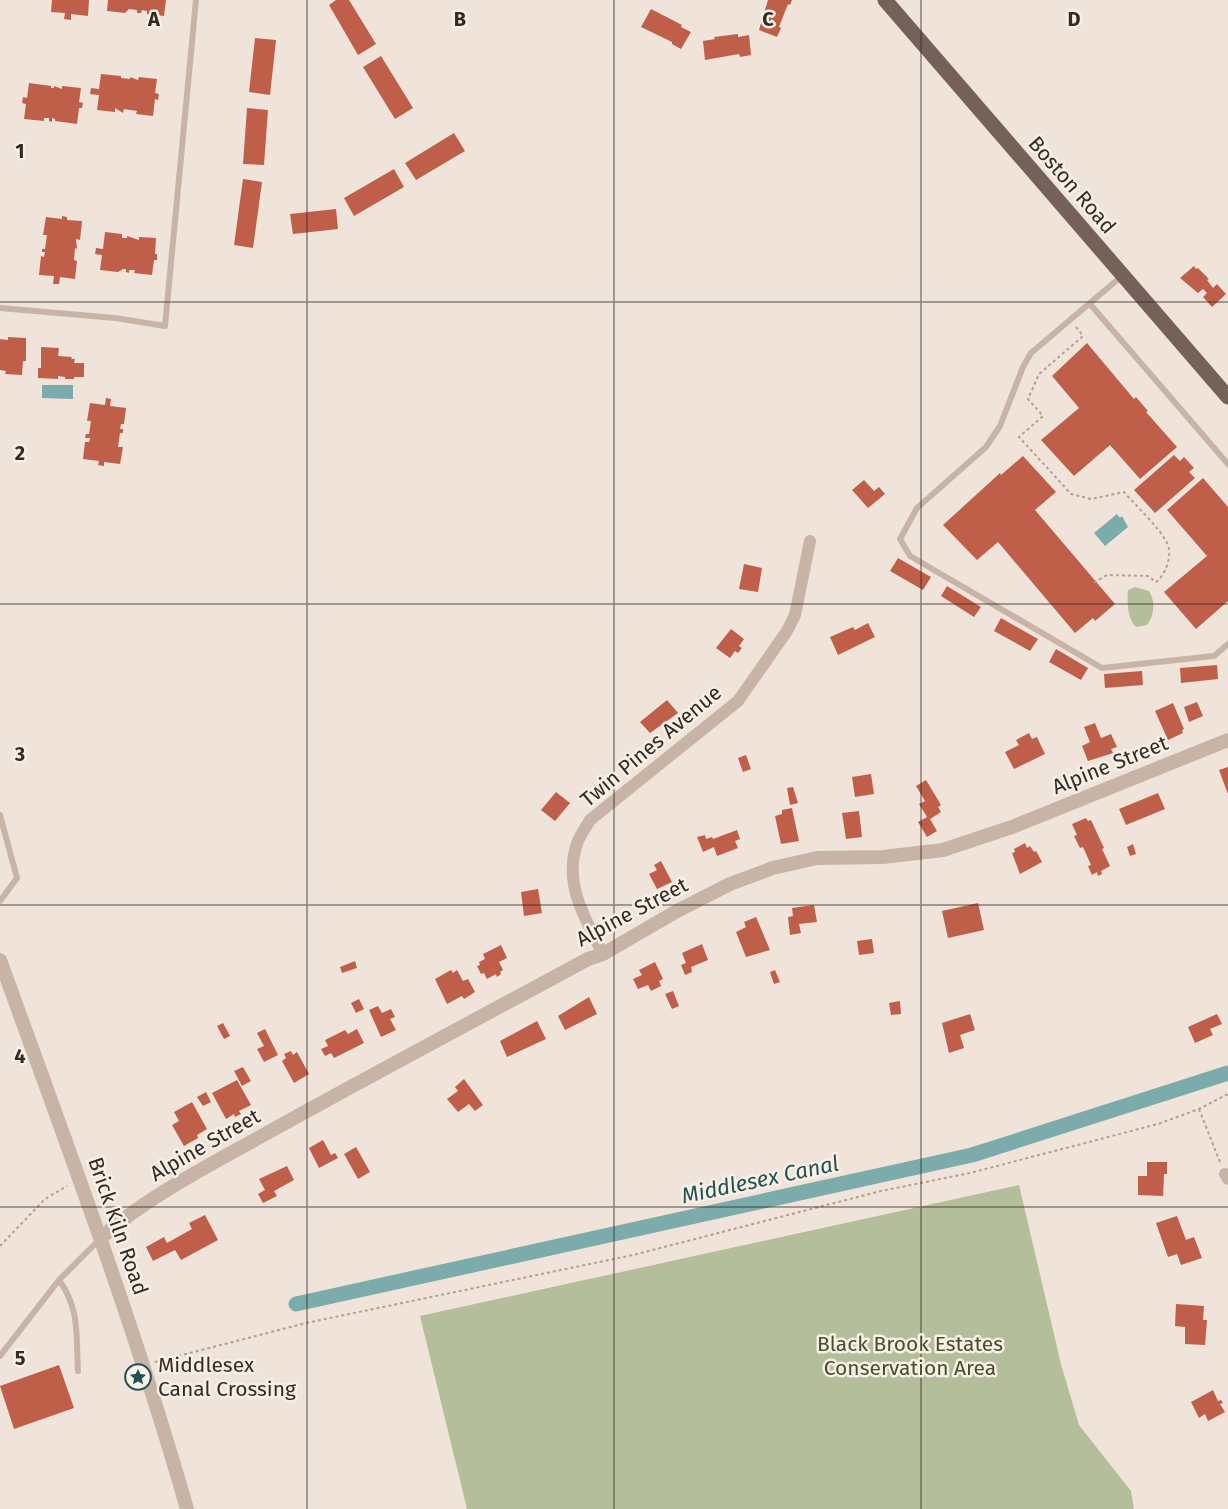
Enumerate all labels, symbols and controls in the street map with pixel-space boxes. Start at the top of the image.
text: A [147,7,161,31]
text: B [454,7,466,31]
text: C [762,7,774,31]
text: D [1067,7,1081,31]
street label: Boston Road [1023,131,1121,239]
text: 1 [15,139,25,163]
text: 2 [15,441,25,465]
street label: Twin Pines Avenue [575,679,727,813]
street label: Alpine Street [1048,730,1172,800]
text: 3 [14,742,25,766]
street label: Alpine Street [572,871,693,952]
text: 4 [14,1044,26,1068]
street label: Alpine Street [145,1103,265,1187]
water label: Middlesex Canal [679,1150,841,1209]
street label: Brick Kiln Road [82,1154,154,1298]
park label: Black Brook Estates Conservation Area [817,1331,1003,1381]
text: 5 [15,1346,26,1370]
place label: Middlesex Canal Crossing [158,1352,296,1402]
place icon: Middlesex Canal Crossing [123,1362,153,1392]

